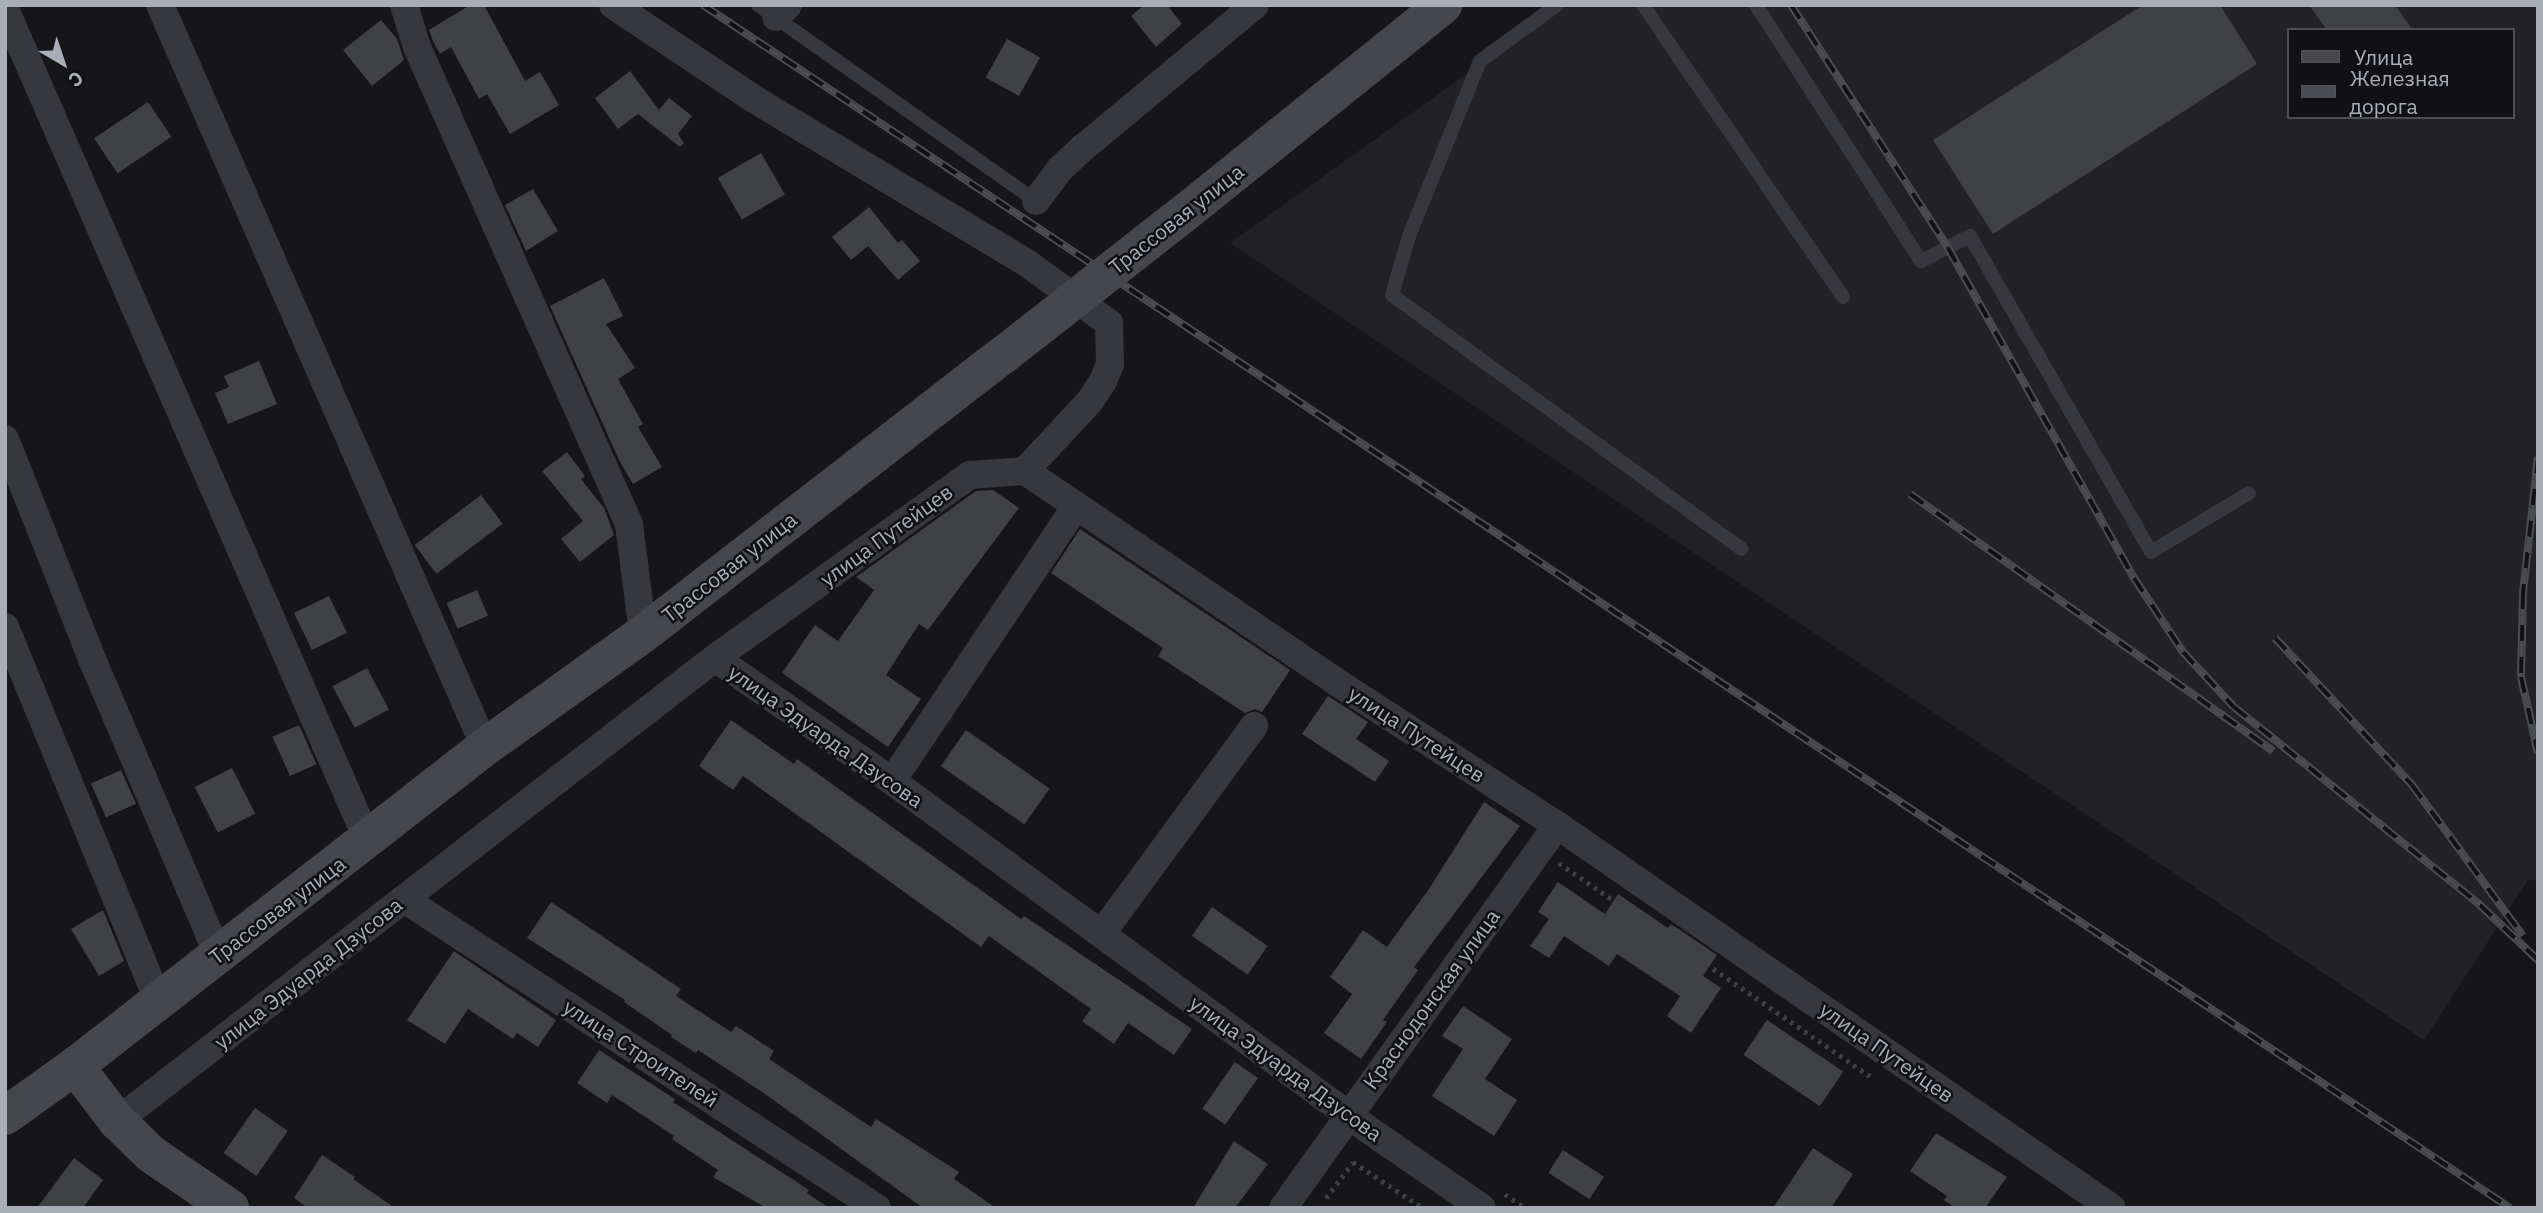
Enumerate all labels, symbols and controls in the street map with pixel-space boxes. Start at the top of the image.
north arrow [28,28,98,98]
legend [2288,28,2515,119]
text: Улица [2354,43,2413,71]
text: Железная дорога [2350,64,2450,120]
text: С [64,66,89,93]
street label: Трассовая улица [1104,158,1248,280]
street label: улица Путейцев [815,478,957,592]
street label: Трассовая улица [657,506,801,628]
street label: улица Эдуарда Дзусова [724,659,928,813]
street label: улица Путейцев [1344,680,1490,788]
street label: Трассовая улица [204,851,350,969]
street label: улица Эдуарда Дзусова [209,892,407,1054]
street label: Краснодонская улица [1357,904,1505,1094]
street label: улица Эдуарда Дзусова [1185,990,1387,1146]
street label: улица Строителей [559,994,723,1112]
street label: улица Путейцев [1815,996,1959,1108]

